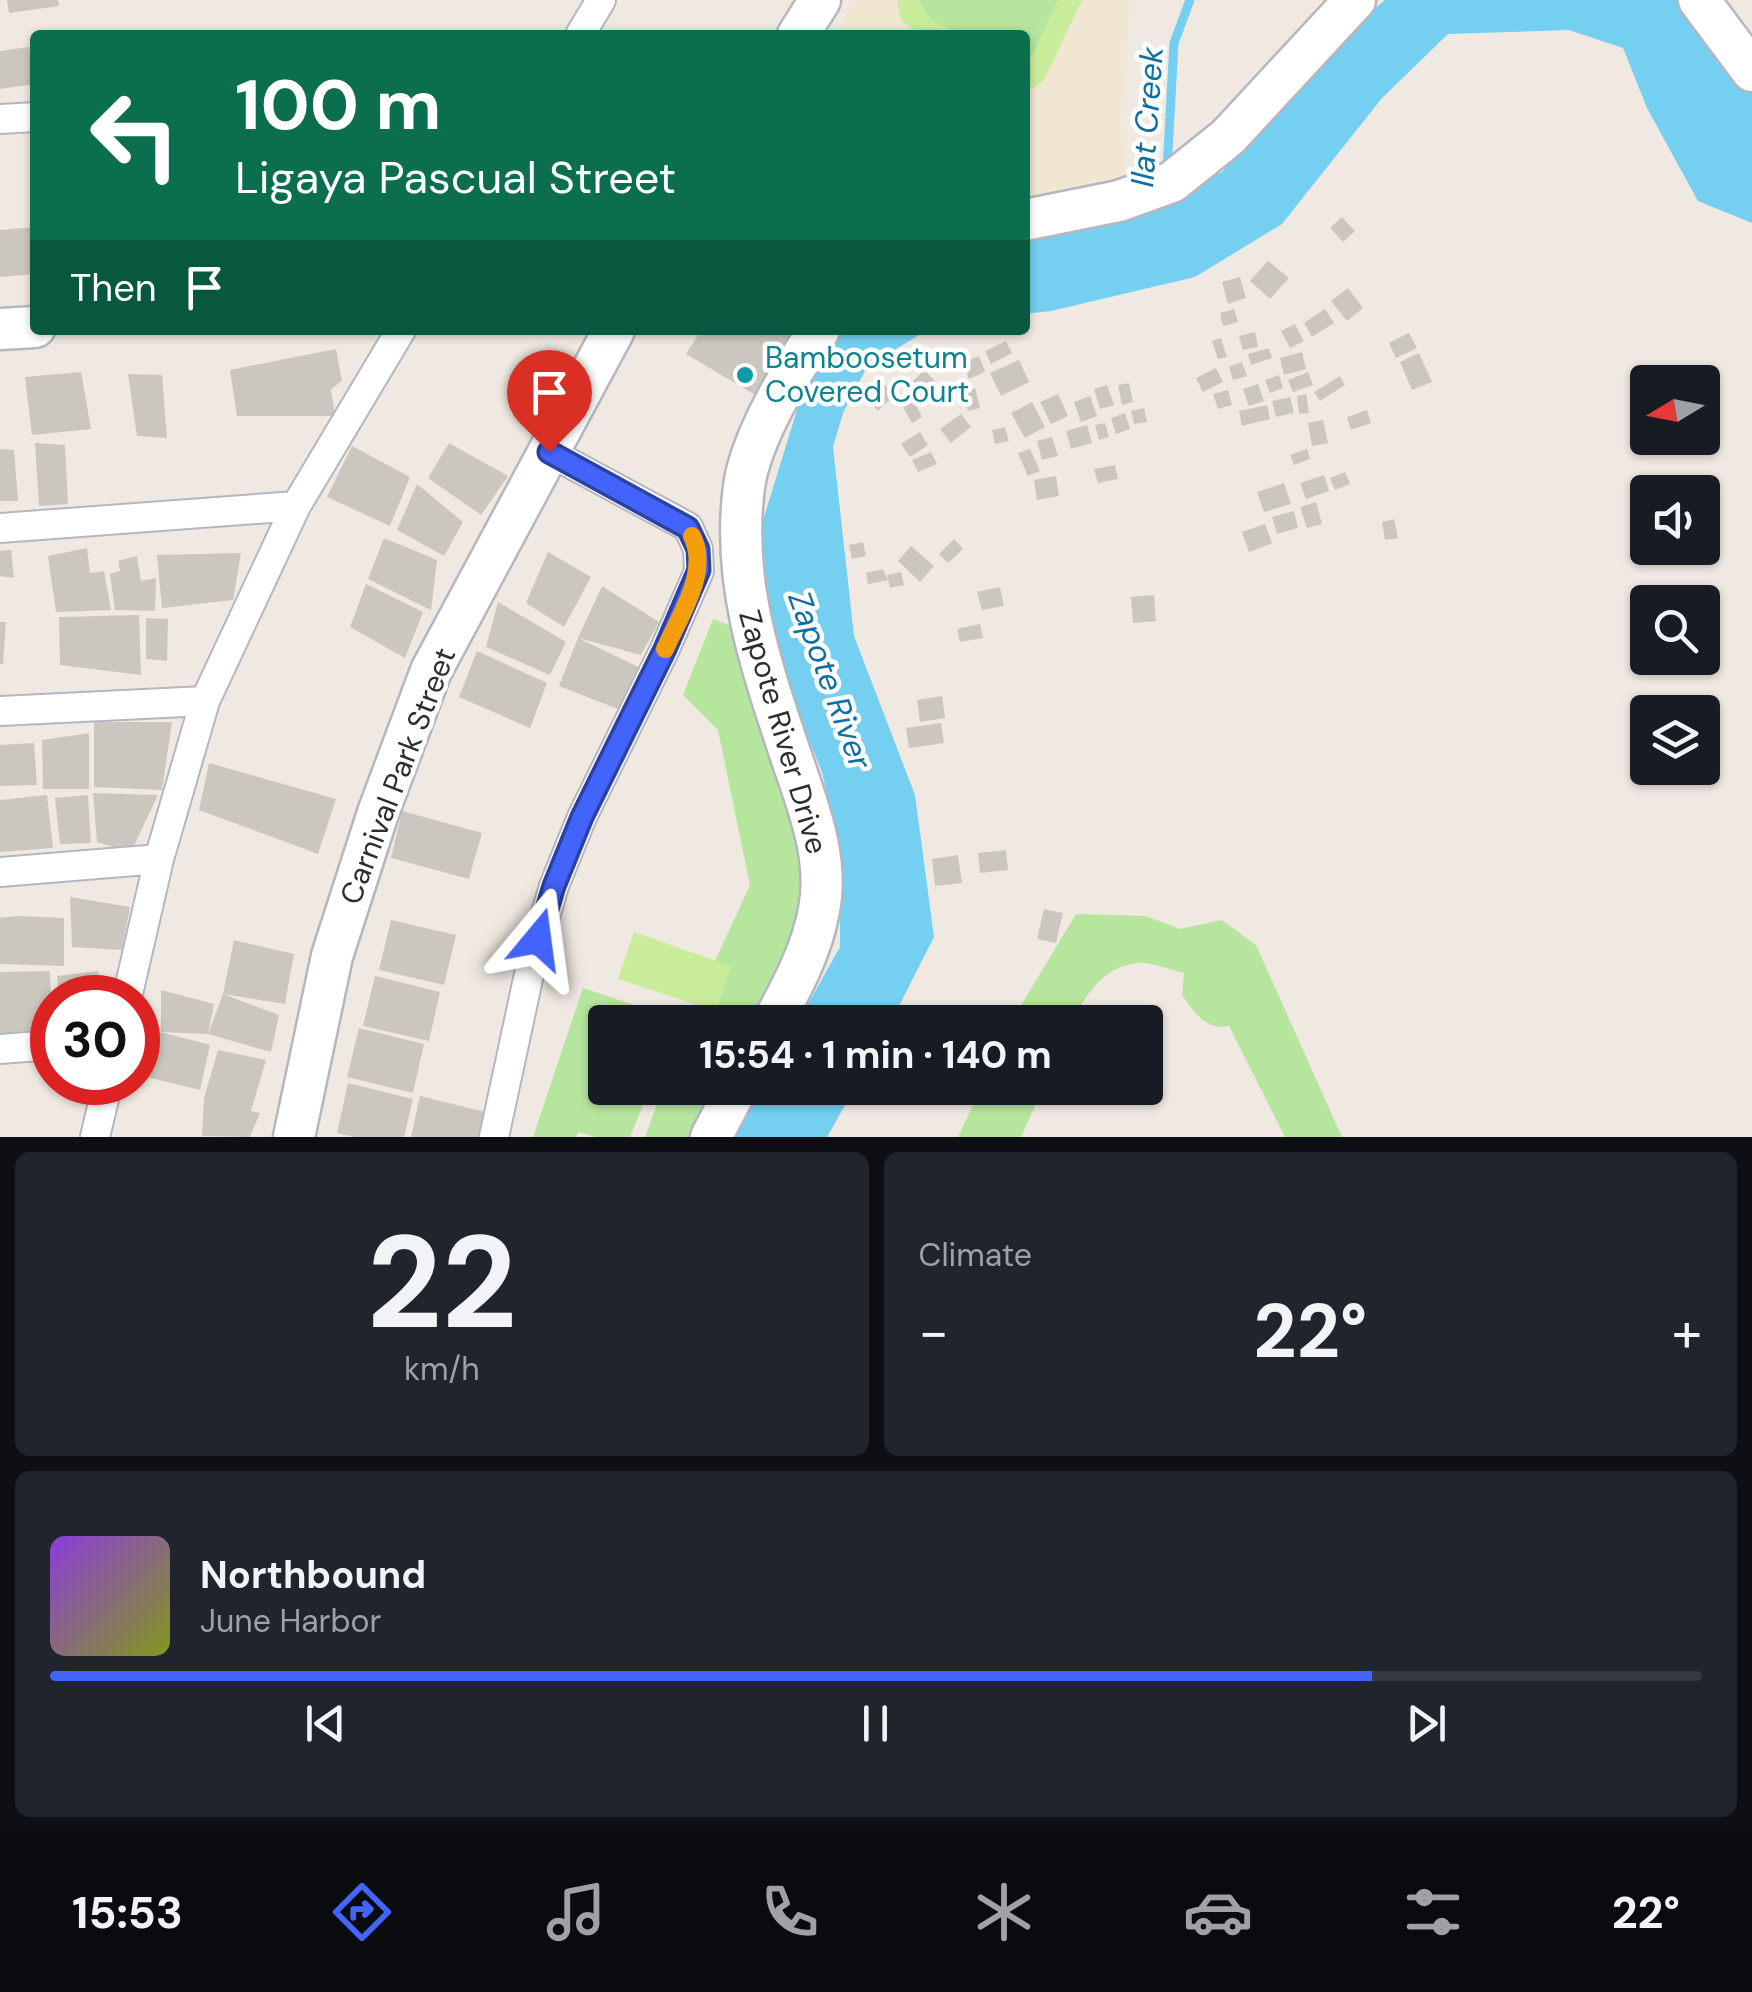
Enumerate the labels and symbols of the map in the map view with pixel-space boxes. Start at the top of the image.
water label: Ilat Creek [1121,45,1173,189]
place label: Bamboosetum Covered Court [765,338,969,411]
pin [507,350,592,453]
marker: Bamboosetum Covered Court [734,364,756,386]
north arrow [1630,365,1720,455]
water label: Zapote River [778,585,882,776]
street label: Zapote River Drive [730,605,837,858]
street label: Carnival Park Street [331,642,464,910]
position arrow [486,887,590,991]
speed limit sign: 30 [30,975,160,1105]

